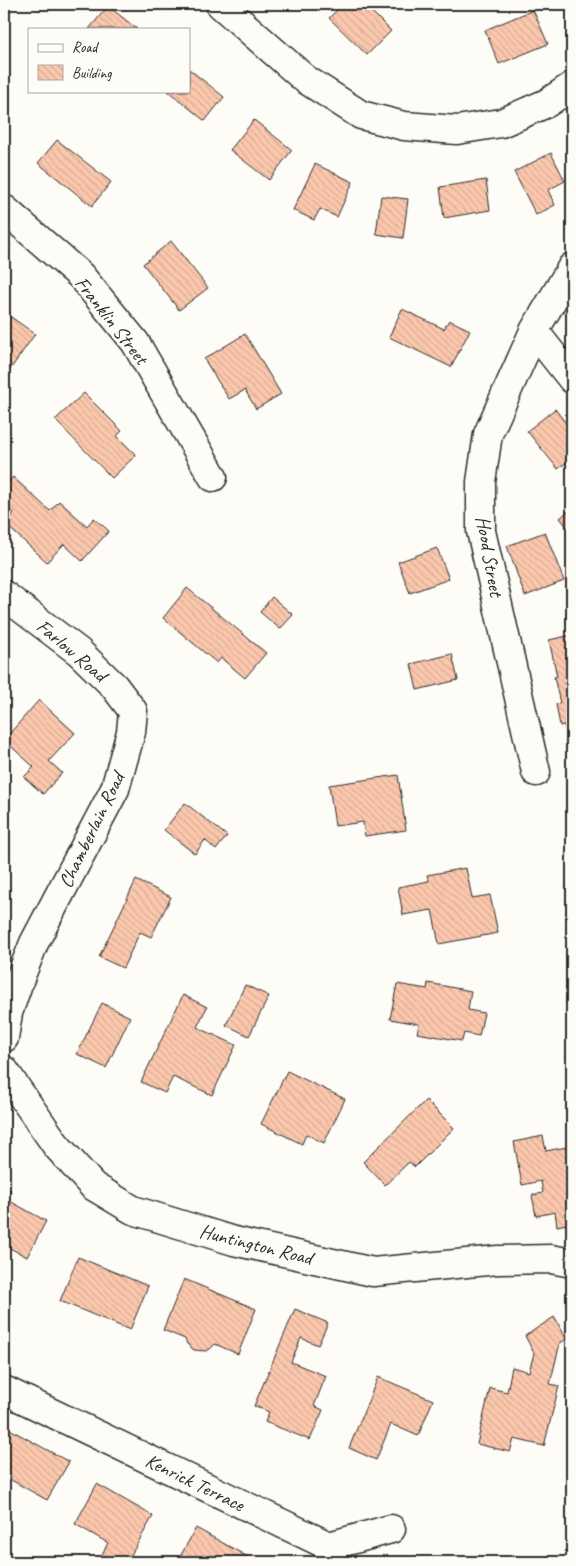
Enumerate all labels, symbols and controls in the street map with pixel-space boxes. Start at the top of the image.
legend [28,28,190,92]
text: Road [72,38,99,57]
text: Building [72,64,112,83]
street label: Franklin Street [69,271,155,371]
street label: Hood Street [470,514,509,601]
street label: Farlow Road [31,614,114,689]
street label: Chamberlain Road [53,766,131,892]
street label: Huntington Road [197,1218,318,1271]
street label: Kenrick Terrace [141,1448,249,1518]

